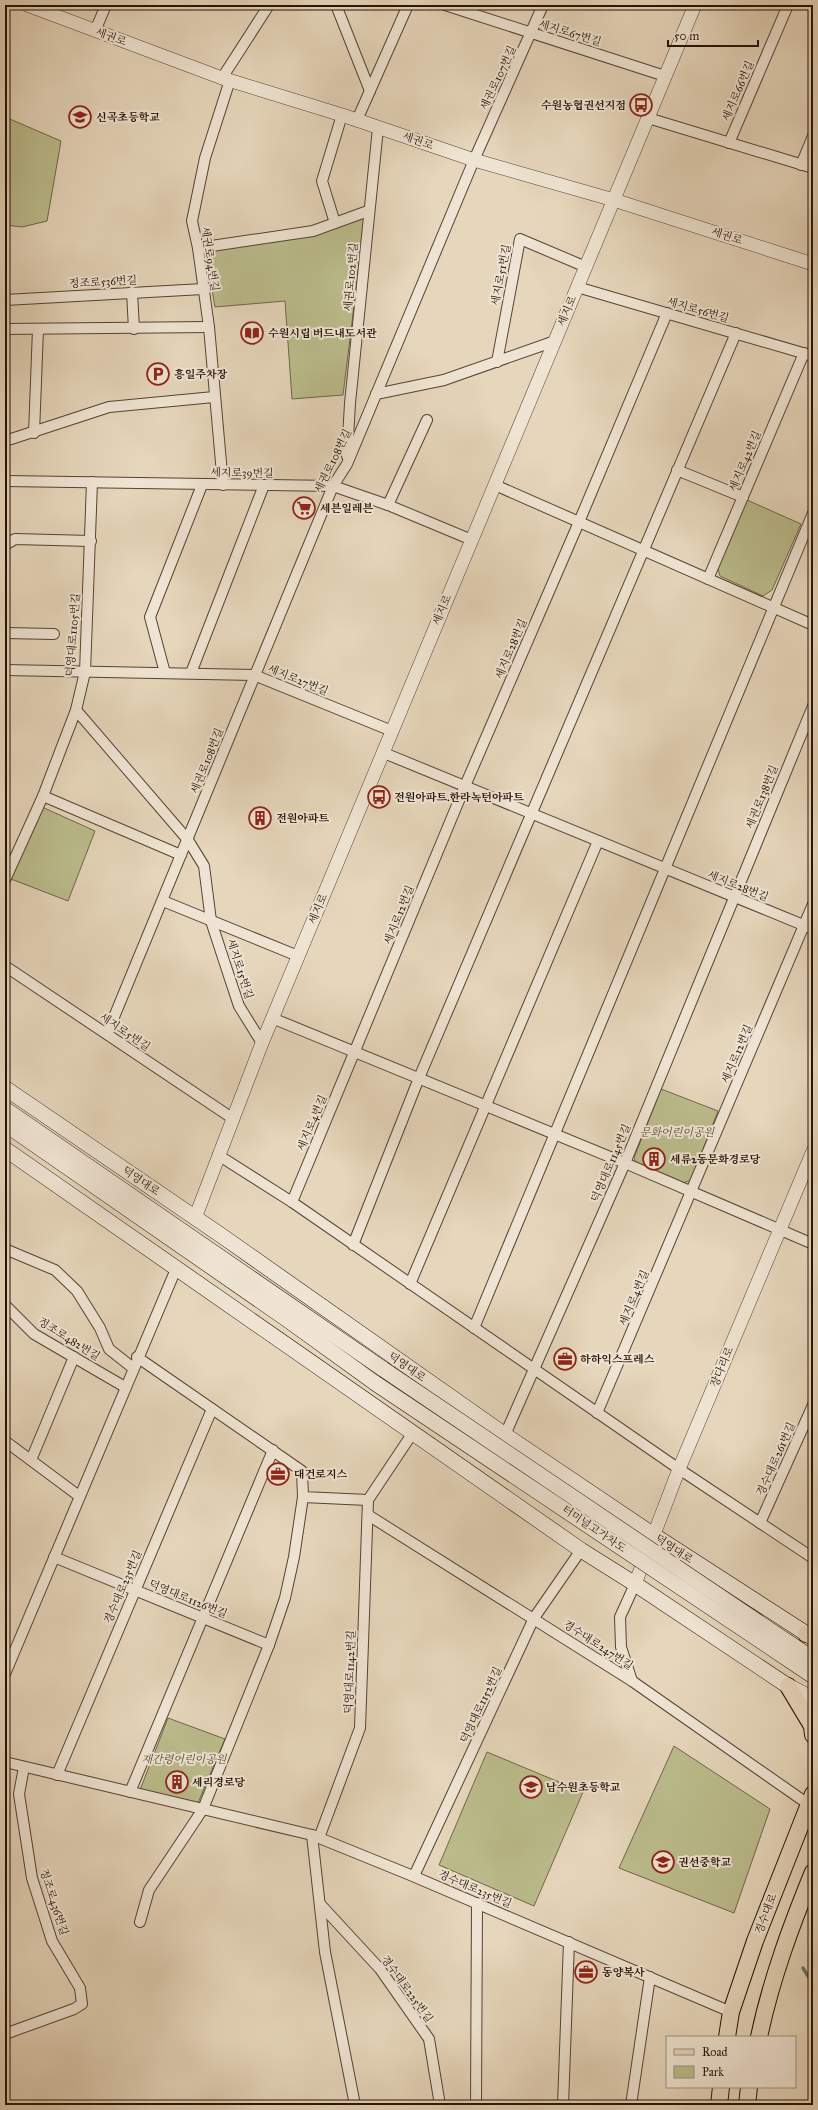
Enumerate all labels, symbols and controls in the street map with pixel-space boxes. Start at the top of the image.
street label: 세지로67번길 [537,17,603,49]
scale bar [668,22,758,48]
street label: 세권로 [94,25,129,49]
text: 50 m [674,29,699,43]
street label: 세권로107번길 [477,44,519,112]
street label: 세지로66번길 [719,59,757,123]
bus stop icon: 수원농협권선지점 [628,92,654,118]
place label: 수원농협권선지점 [541,99,626,112]
school or university icon: 신곡초등학교 [67,104,93,130]
place label: 신곡초등학교 [96,111,160,124]
street label: 세권로 [401,130,436,152]
street label: 세권로 [710,225,745,247]
street label: 세권로94번길 [198,226,222,292]
street label: 세권로102번길 [342,242,360,312]
street label: 세지로51번길 [489,243,513,307]
street label: 정조로536번길 [69,274,137,290]
street label: 세지로 [555,293,579,328]
street label: 세지로56번길 [666,295,730,325]
library icon: 수원시립 버드내도서관 [239,320,265,346]
place label: 수원시립 버드내도서관 [268,327,377,340]
parking icon: 흥일주차장 [145,361,171,387]
place label: 흥일주차장 [174,368,228,381]
street label: 세권로108번길 [312,427,354,495]
street label: 세지로42번길 [726,429,764,493]
street label: 세지로39번길 [210,466,274,480]
supermarket icon: 세븐일레븐 [291,495,317,521]
place label: 세븐일레븐 [320,502,374,515]
street label: 세지로 [430,592,454,627]
street label: 덕영대로1105번길 [64,593,82,677]
street label: 세지로28번길 [492,617,530,681]
street label: 세지로27번길 [266,662,330,698]
street label: 세권로108번길 [188,726,226,796]
street label: 세권로138번길 [743,763,781,831]
bus stop icon: 전원아파트.한라녹턴아파트 [366,784,392,810]
place label: 전원아파트.한라녹턴아파트 [394,791,524,804]
building icon: 전원아파트 [247,805,273,831]
place label: 전원아파트 [276,812,330,825]
street label: 세지로28번길 [706,868,770,904]
street label: 세지로12번길 [381,883,417,947]
street label: 세지로 [306,891,330,926]
street label: 세지로15번길 [224,937,256,1001]
street label: 세지로5번길 [97,1010,153,1054]
street label: 세지로12번길 [719,1023,755,1085]
street label: 세지로4번길 [294,1093,330,1153]
street label: 덕영대로1145번길 [589,1122,633,1204]
park label: 문화어린이공원 [640,1126,716,1139]
building icon: 세류2동문화경로당 [641,1146,667,1172]
place label: 세류2동문화경로당 [670,1153,761,1166]
street label: 덕영대로 [120,1164,163,1198]
street label: 세지로4번길 [616,1268,652,1328]
street label: 정조로482번길 [36,1315,102,1363]
street label: 장다리로 [708,1345,736,1389]
office icon: 하하익스프레스 [552,1346,578,1372]
street label: 덕영대로 [386,1349,428,1385]
place label: 하하익스프레스 [580,1353,655,1366]
street label: 경수대로261번길 [754,1420,798,1498]
office icon: 대건로지스 [265,1461,291,1487]
place label: 대건로지스 [294,1468,348,1481]
street label: 터미널고가차도 [560,1503,629,1555]
street label: 덕영대로 [653,1532,696,1566]
street label: 경수대로235번길 [102,1548,144,1626]
street label: 덕영대로1126번길 [147,1577,229,1621]
street label: 경수대로247번길 [561,1618,635,1672]
street label: 덕영대로1142번길 [342,1630,358,1714]
street label: 덕영대로1152번길 [458,1665,504,1745]
park label: 재간령어린이공원 [141,1753,228,1766]
building icon: 세리경로당 [164,1769,190,1795]
school or university icon: 남수원초등학교 [518,1774,544,1800]
place label: 세리경로당 [192,1776,246,1789]
place label: 남수원초등학교 [546,1781,621,1794]
school or university icon: 권선중학교 [650,1849,676,1875]
place label: 권선중학교 [678,1856,732,1869]
street label: 정조로436번길 [37,1867,71,1937]
street label: 경수대로235번길 [436,1868,514,1910]
street label: 경수대로 [752,1891,780,1936]
street label: 경수대로225번길 [378,1953,436,2025]
office icon: 동양복사 [573,1959,599,1985]
place label: 동양복사 [601,1966,645,1979]
legend [666,2036,796,2088]
text: Road [702,2045,728,2059]
text: Park [702,2065,724,2079]

